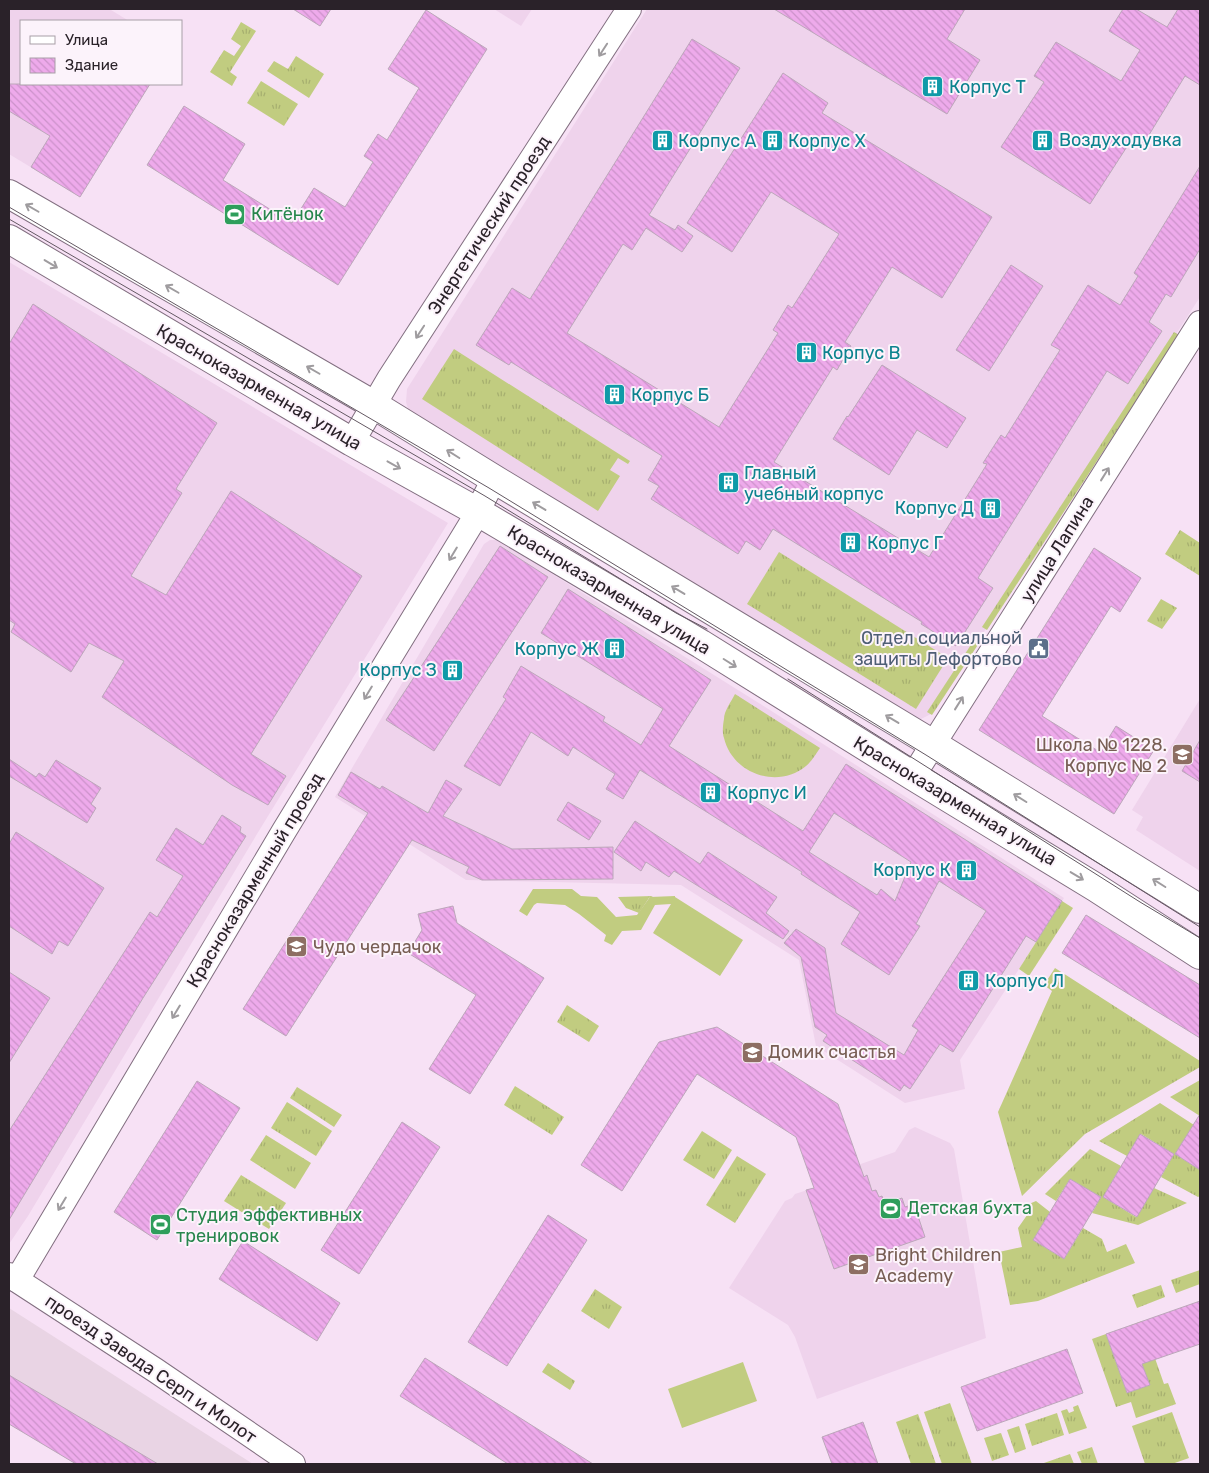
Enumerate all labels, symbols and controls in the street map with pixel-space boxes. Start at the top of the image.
legend [20,20,182,85]
text: Улица [65,31,108,49]
one-way arrow [598,42,608,56]
text: Здание [65,56,118,74]
building icon: Корпус Т [921,75,945,99]
place label: Корпус Т [949,76,1026,98]
building icon: Воздуходувка [1031,128,1055,152]
building icon: Корпус А [650,129,674,153]
building icon: Корпус Х [760,129,784,153]
place label: Воздуходувка [1059,129,1182,151]
place label: Корпус А [678,130,757,152]
place label: Корпус Х [788,130,866,152]
street label: Энергетический проезд [423,131,555,319]
one-way arrow [25,202,39,212]
sports icon: Китёнок [223,202,247,226]
place label: Китёнок [251,203,324,225]
one-way arrow [43,259,57,269]
one-way arrow [166,283,180,293]
street label: Красноказарменная улица [153,319,365,455]
one-way arrow [414,324,424,338]
building icon: Корпус В [794,341,818,365]
place label: Корпус В [822,342,901,364]
one-way arrow [306,365,321,375]
building icon: Корпус Б [603,383,627,407]
place label: Корпус Б [631,384,709,406]
one-way arrow [446,448,460,458]
one-way arrow [387,461,401,471]
place label: Главный учебный корпус [744,462,884,505]
one-way arrow [1100,467,1110,481]
building icon: Главный учебный корпус [716,471,740,495]
street label: улица Лапина [1016,492,1098,606]
building icon: Корпус Д [978,496,1002,520]
place label: Корпус Д [895,497,974,519]
one-way arrow [533,501,547,511]
street label: Красноказарменная улица [503,521,715,659]
building icon: Корпус Г [839,531,863,555]
place label: Корпус Г [867,532,944,554]
one-way arrow [447,546,457,560]
one-way arrow [672,584,686,594]
place label: Отдел социальной защиты Лефортово [854,627,1022,670]
public building icon: Отдел социальной защиты Лефортово [1026,636,1050,660]
building icon: Корпус Ж [603,637,627,661]
place label: Корпус Ж [515,638,599,660]
building icon: Корпус З [441,658,465,682]
one-way arrow [723,658,737,668]
place label: Корпус З [359,659,437,681]
one-way arrow [363,685,373,699]
one-way arrow [955,696,965,710]
one-way arrow [885,713,899,723]
street label: Красноказарменная улица [849,732,1061,870]
place label: Школа № 1228. Корпус № 2 [1036,734,1167,777]
school or university icon: Школа № 1228. Корпус № 2 [1171,743,1195,767]
street label: Красноказарменный проезд [182,768,328,992]
building icon: Корпус И [699,781,723,805]
place label: Корпус И [727,782,807,804]
one-way arrow [1014,792,1028,802]
building icon: Корпус К [955,858,979,882]
place label: Корпус К [873,859,951,881]
one-way arrow [1070,871,1084,881]
one-way arrow [1152,878,1166,888]
school or university icon: Чудо чердачок [285,935,309,959]
place label: Чудо чердачок [313,936,442,958]
building icon: Корпус Л [957,969,981,993]
place label: Корпус Л [985,970,1064,992]
one-way arrow [171,1004,181,1018]
school or university icon: Домик счастья [740,1040,764,1064]
place label: Домик счастья [768,1041,896,1063]
one-way arrow [56,1196,66,1210]
sports icon: Детская бухта [879,1196,903,1220]
place label: Детская бухта [907,1197,1032,1219]
place label: Студия эффективных тренировок [176,1204,363,1247]
sports icon: Студия эффективных тренировок [148,1213,172,1237]
place label: Bright Children Academy [875,1244,1001,1287]
school or university icon: Bright Children Academy [847,1253,871,1277]
street label: проезд Завода Серп и Молот [41,1290,261,1448]

